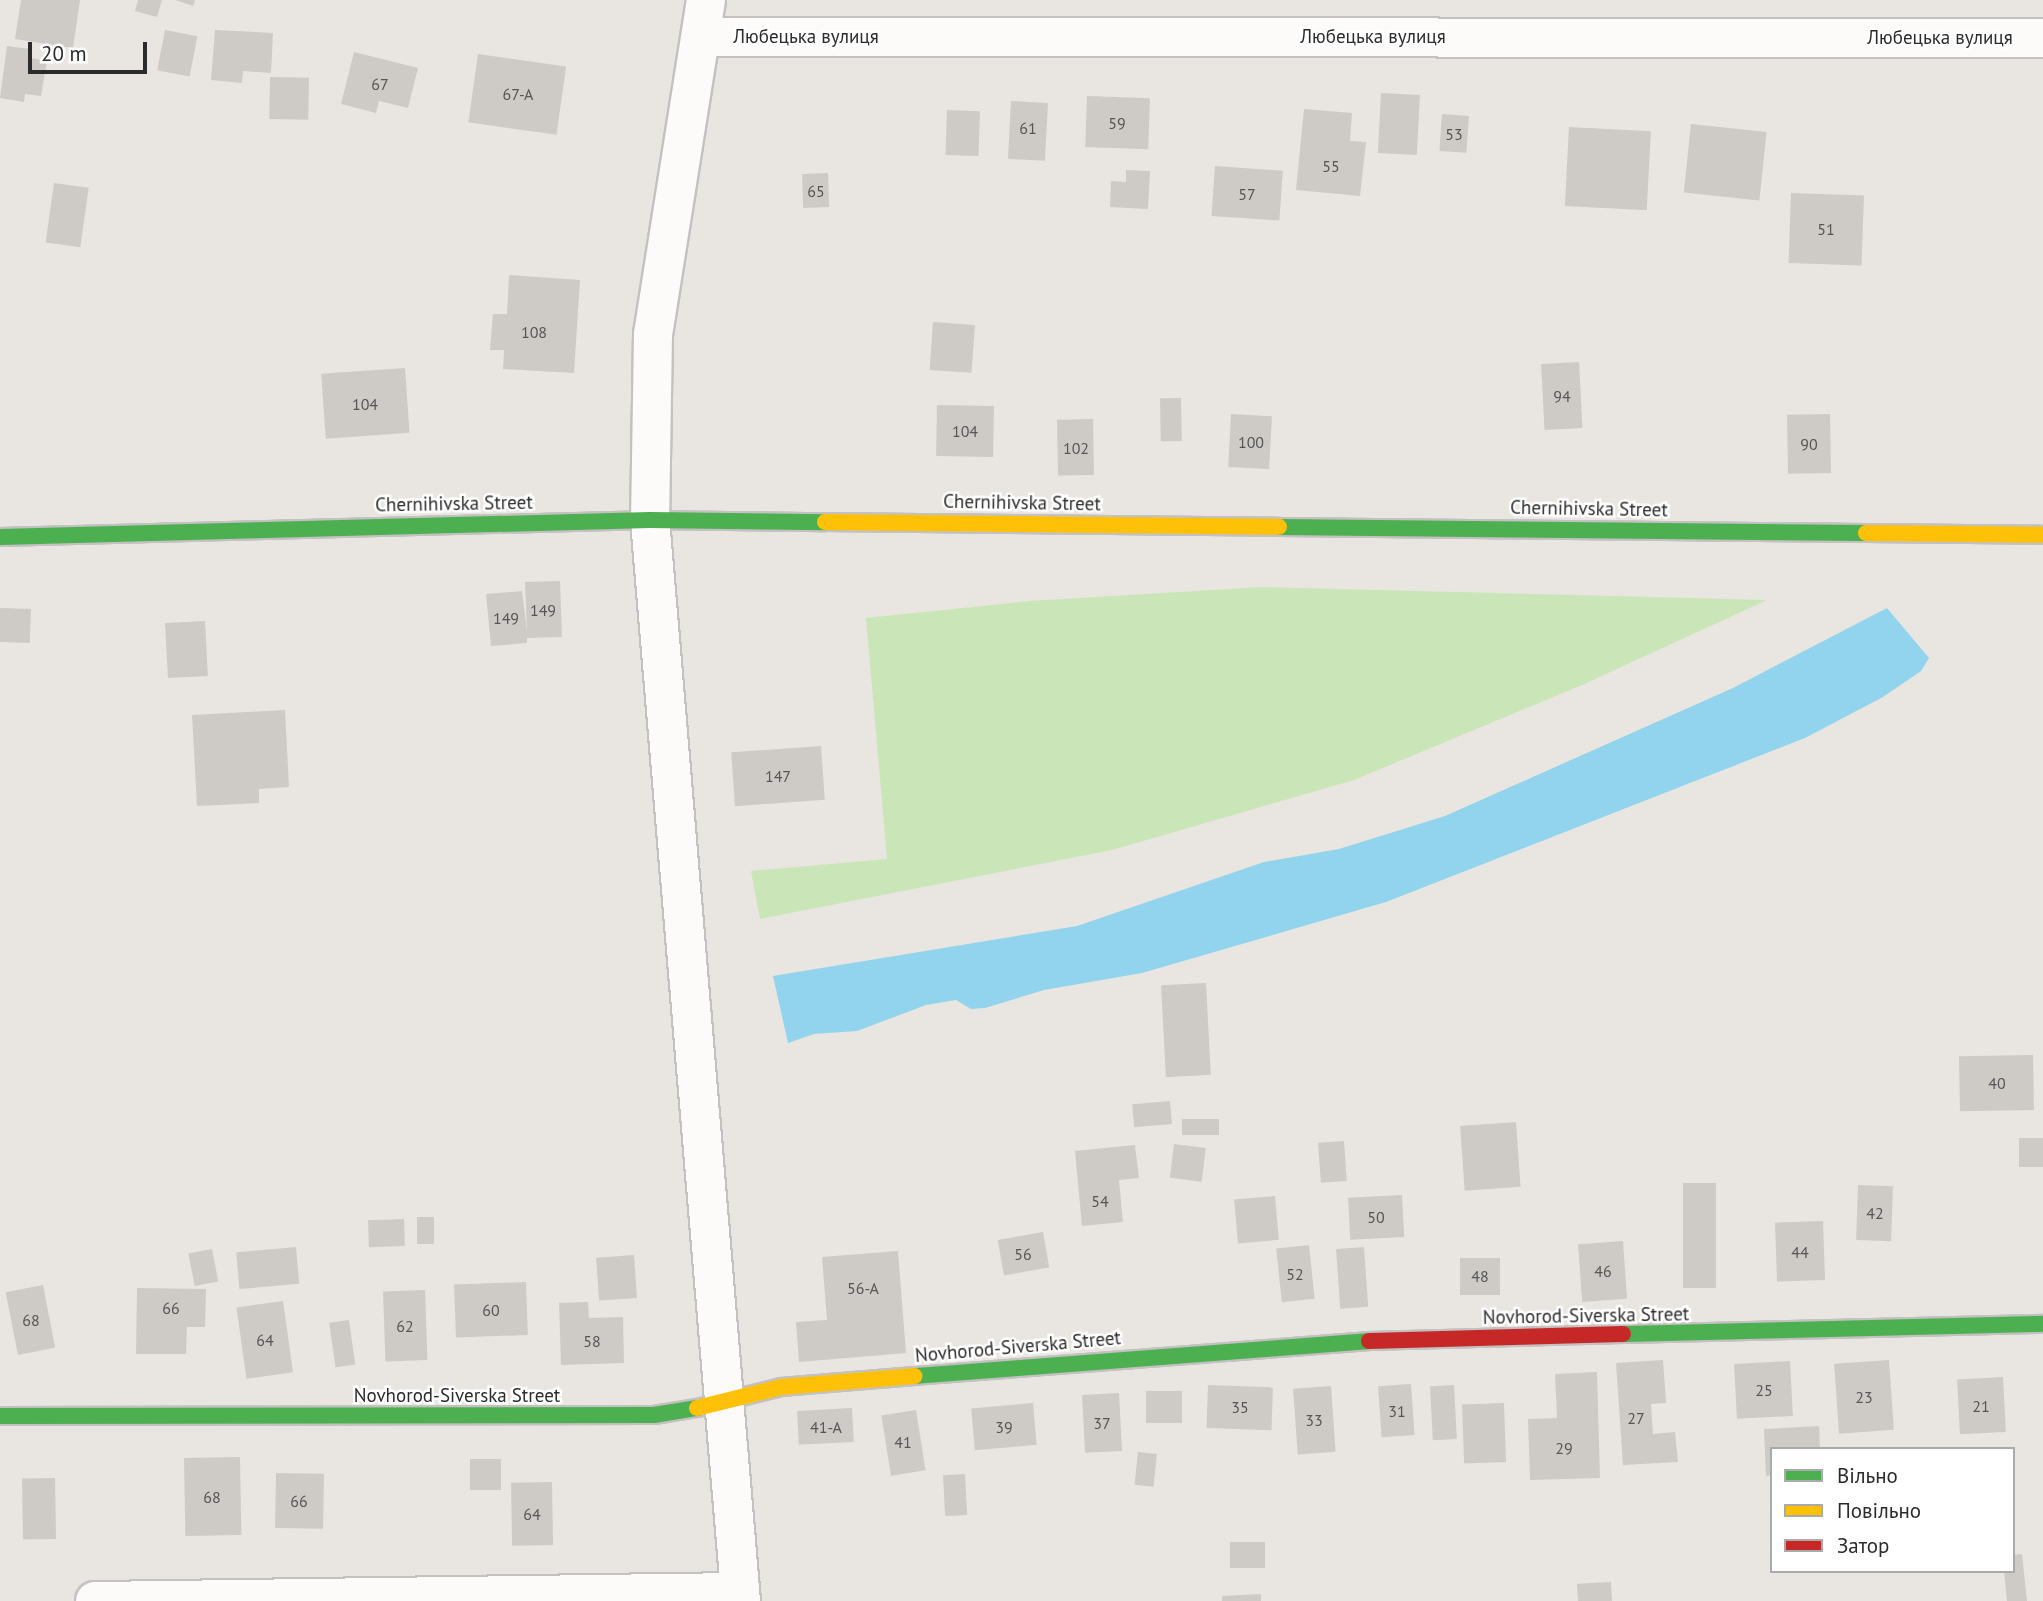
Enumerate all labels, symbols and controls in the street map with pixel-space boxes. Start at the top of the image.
street label: Любецька вулиця [733,26,879,48]
street label: Любецька вулиця [1300,26,1446,48]
street label: Любецька вулиця [1867,27,2013,49]
scale bar [32,28,150,72]
text: 20 m [41,40,87,67]
house number: 67 [371,74,389,94]
house number: 67-А [503,84,533,104]
house number: 59 [1108,113,1126,133]
house number: 61 [1019,118,1037,138]
house number: 53 [1445,124,1463,144]
house number: 55 [1322,156,1340,176]
house number: 65 [807,181,825,201]
house number: 57 [1238,184,1256,204]
house number: 51 [1817,219,1835,239]
house number: 108 [521,322,547,342]
house number: 94 [1553,386,1571,406]
house number: 104 [352,394,378,414]
house number: 104 [952,421,978,441]
house number: 100 [1238,432,1264,452]
house number: 90 [1800,434,1818,454]
house number: 102 [1063,438,1089,458]
street label: Chernihivska Street [943,490,1101,516]
street label: Chernihivska Street [375,491,533,517]
street label: Chernihivska Street [1510,496,1668,522]
house number: 149 [530,600,556,620]
house number: 149 [493,608,519,628]
house number: 147 [765,766,791,786]
house number: 40 [1988,1073,2006,1093]
house number: 54 [1091,1191,1109,1211]
house number: 42 [1866,1203,1884,1223]
house number: 50 [1367,1207,1385,1227]
house number: 44 [1791,1242,1809,1262]
house number: 56 [1014,1244,1032,1264]
house number: 46 [1594,1261,1612,1281]
house number: 52 [1286,1264,1304,1284]
house number: 48 [1471,1266,1489,1286]
house number: 56-А [847,1278,879,1298]
house number: 66 [162,1298,180,1318]
house number: 60 [482,1300,500,1320]
street label: Novhorod-Siverska Street [1483,1303,1689,1329]
house number: 68 [22,1310,40,1330]
house number: 62 [396,1316,414,1336]
street label: Novhorod-Siverska Street [914,1327,1122,1367]
house number: 64 [256,1330,274,1350]
house number: 58 [583,1331,601,1351]
house number: 25 [1755,1380,1773,1400]
street label: Novhorod-Siverska Street [354,1385,560,1407]
house number: 23 [1855,1387,1873,1407]
house number: 21 [1972,1396,1990,1416]
house number: 35 [1231,1397,1249,1417]
house number: 31 [1388,1401,1406,1421]
house number: 27 [1627,1408,1645,1428]
house number: 33 [1305,1410,1323,1430]
house number: 37 [1093,1413,1111,1433]
house number: 41-А [810,1417,842,1437]
house number: 39 [995,1417,1013,1437]
house number: 41 [894,1432,912,1452]
house number: 29 [1555,1438,1573,1458]
legend [1770,1447,2015,1573]
text: Вільно [1837,1462,1898,1489]
house number: 68 [203,1487,221,1507]
house number: 66 [290,1491,308,1511]
text: Повільно [1837,1497,1921,1524]
house number: 64 [523,1504,541,1524]
text: Затор [1837,1532,1889,1559]

